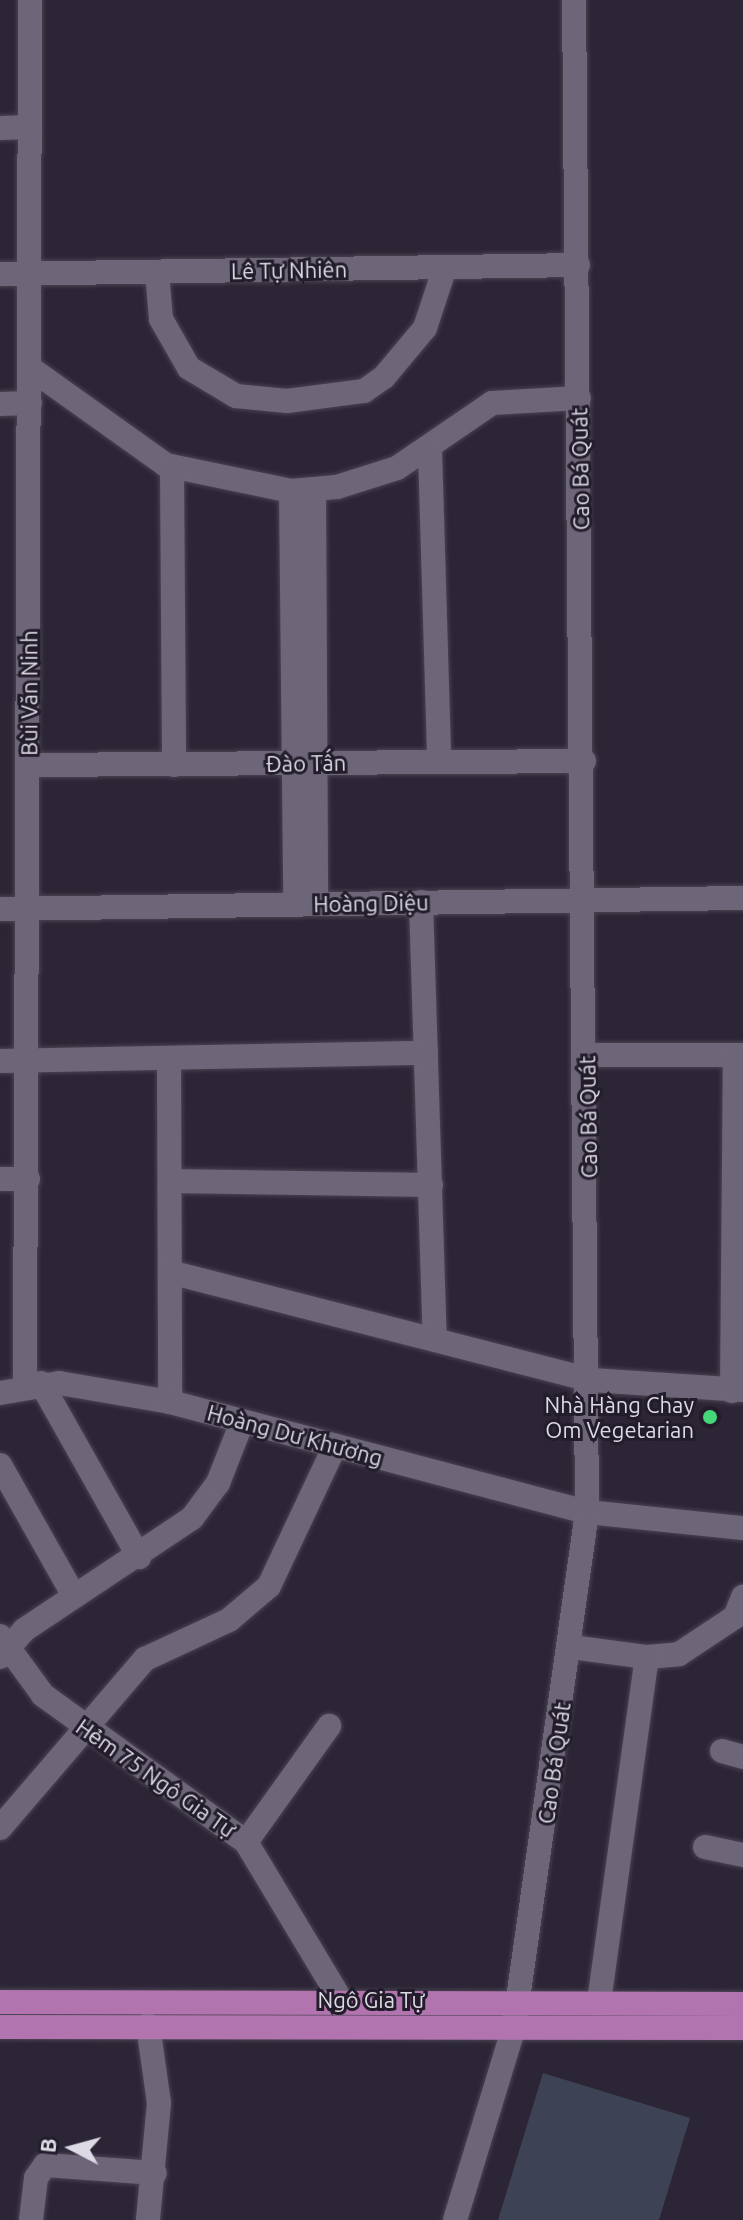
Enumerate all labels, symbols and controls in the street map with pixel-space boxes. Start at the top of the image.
street label: Lê Tự Nhiên [231,256,347,284]
street label: Cao Bá Quát [566,407,594,531]
street label: Bùi Văn Ninh [16,630,42,756]
street label: Đào Tấn [266,749,346,777]
street label: Hoàng Diệu [313,889,429,917]
street label: Cao Bá Quát [574,1055,602,1179]
place label: Nhà Hàng Chay Om Vegetarian [545,1391,694,1442]
street label: Hoàng Dư Khương [204,1399,386,1471]
marker: Nhà Hàng Chay Om Vegetarian [701,1408,719,1426]
street label: Cao Bá Quát [532,1700,576,1826]
street label: Hẻm 75 Ngô Gia Tự [71,1713,241,1843]
street label: Ngô Gia Tự [317,1987,425,2013]
north arrow [32,2108,112,2188]
text: B [34,2137,61,2154]

